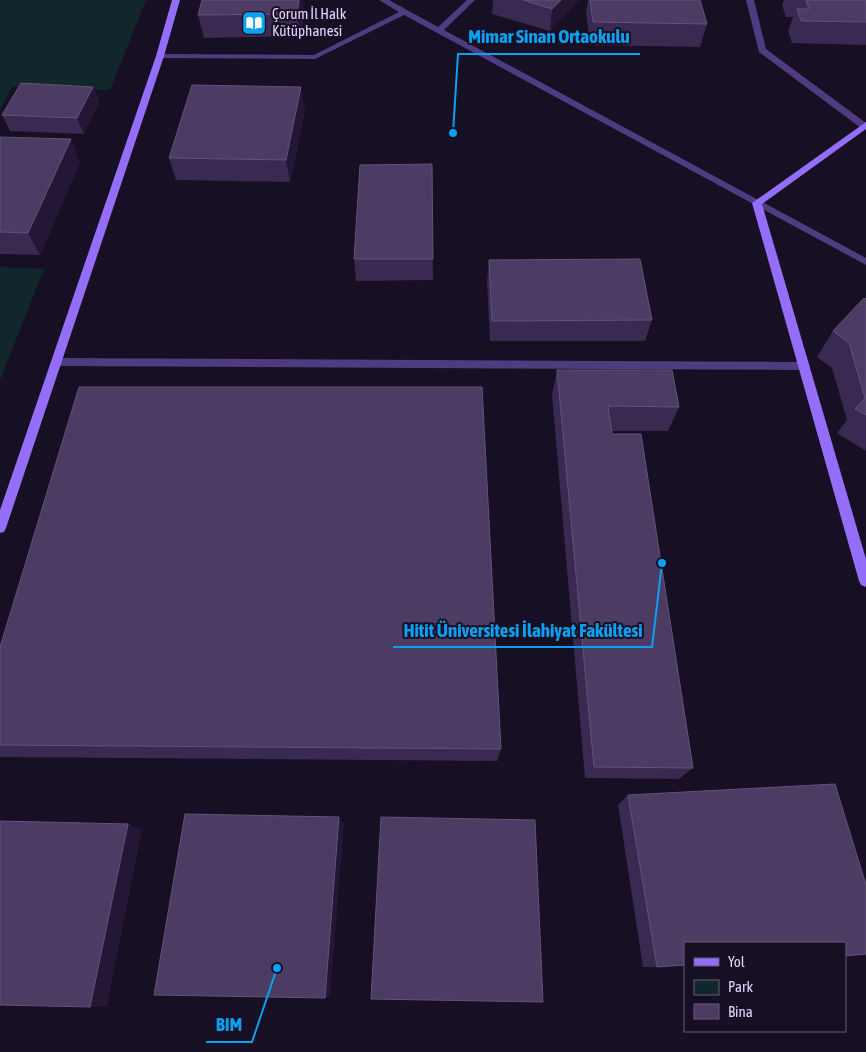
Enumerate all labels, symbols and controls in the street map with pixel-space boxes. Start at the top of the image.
place label: Çorum İl Halk Kütüphanesi [272,5,347,39]
library icon: Çorum İl Halk Kütüphanesi [241,10,267,36]
callout: Mimar Sinan Ortaokulu [458,20,640,54]
text: Mimar Sinan Ortaokulu [468,25,630,47]
callout: Hitit Üniversitesi İlahiyat Fakültesi [393,613,652,647]
text: Hitit Üniversitesi İlahiyat Fakültesi [403,619,643,641]
legend [684,942,846,1032]
text: Yol [728,953,745,970]
text: Park [728,978,753,995]
text: Bina [728,1003,753,1020]
callout: BIM [206,1008,252,1042]
text: BIM [216,1013,242,1035]

